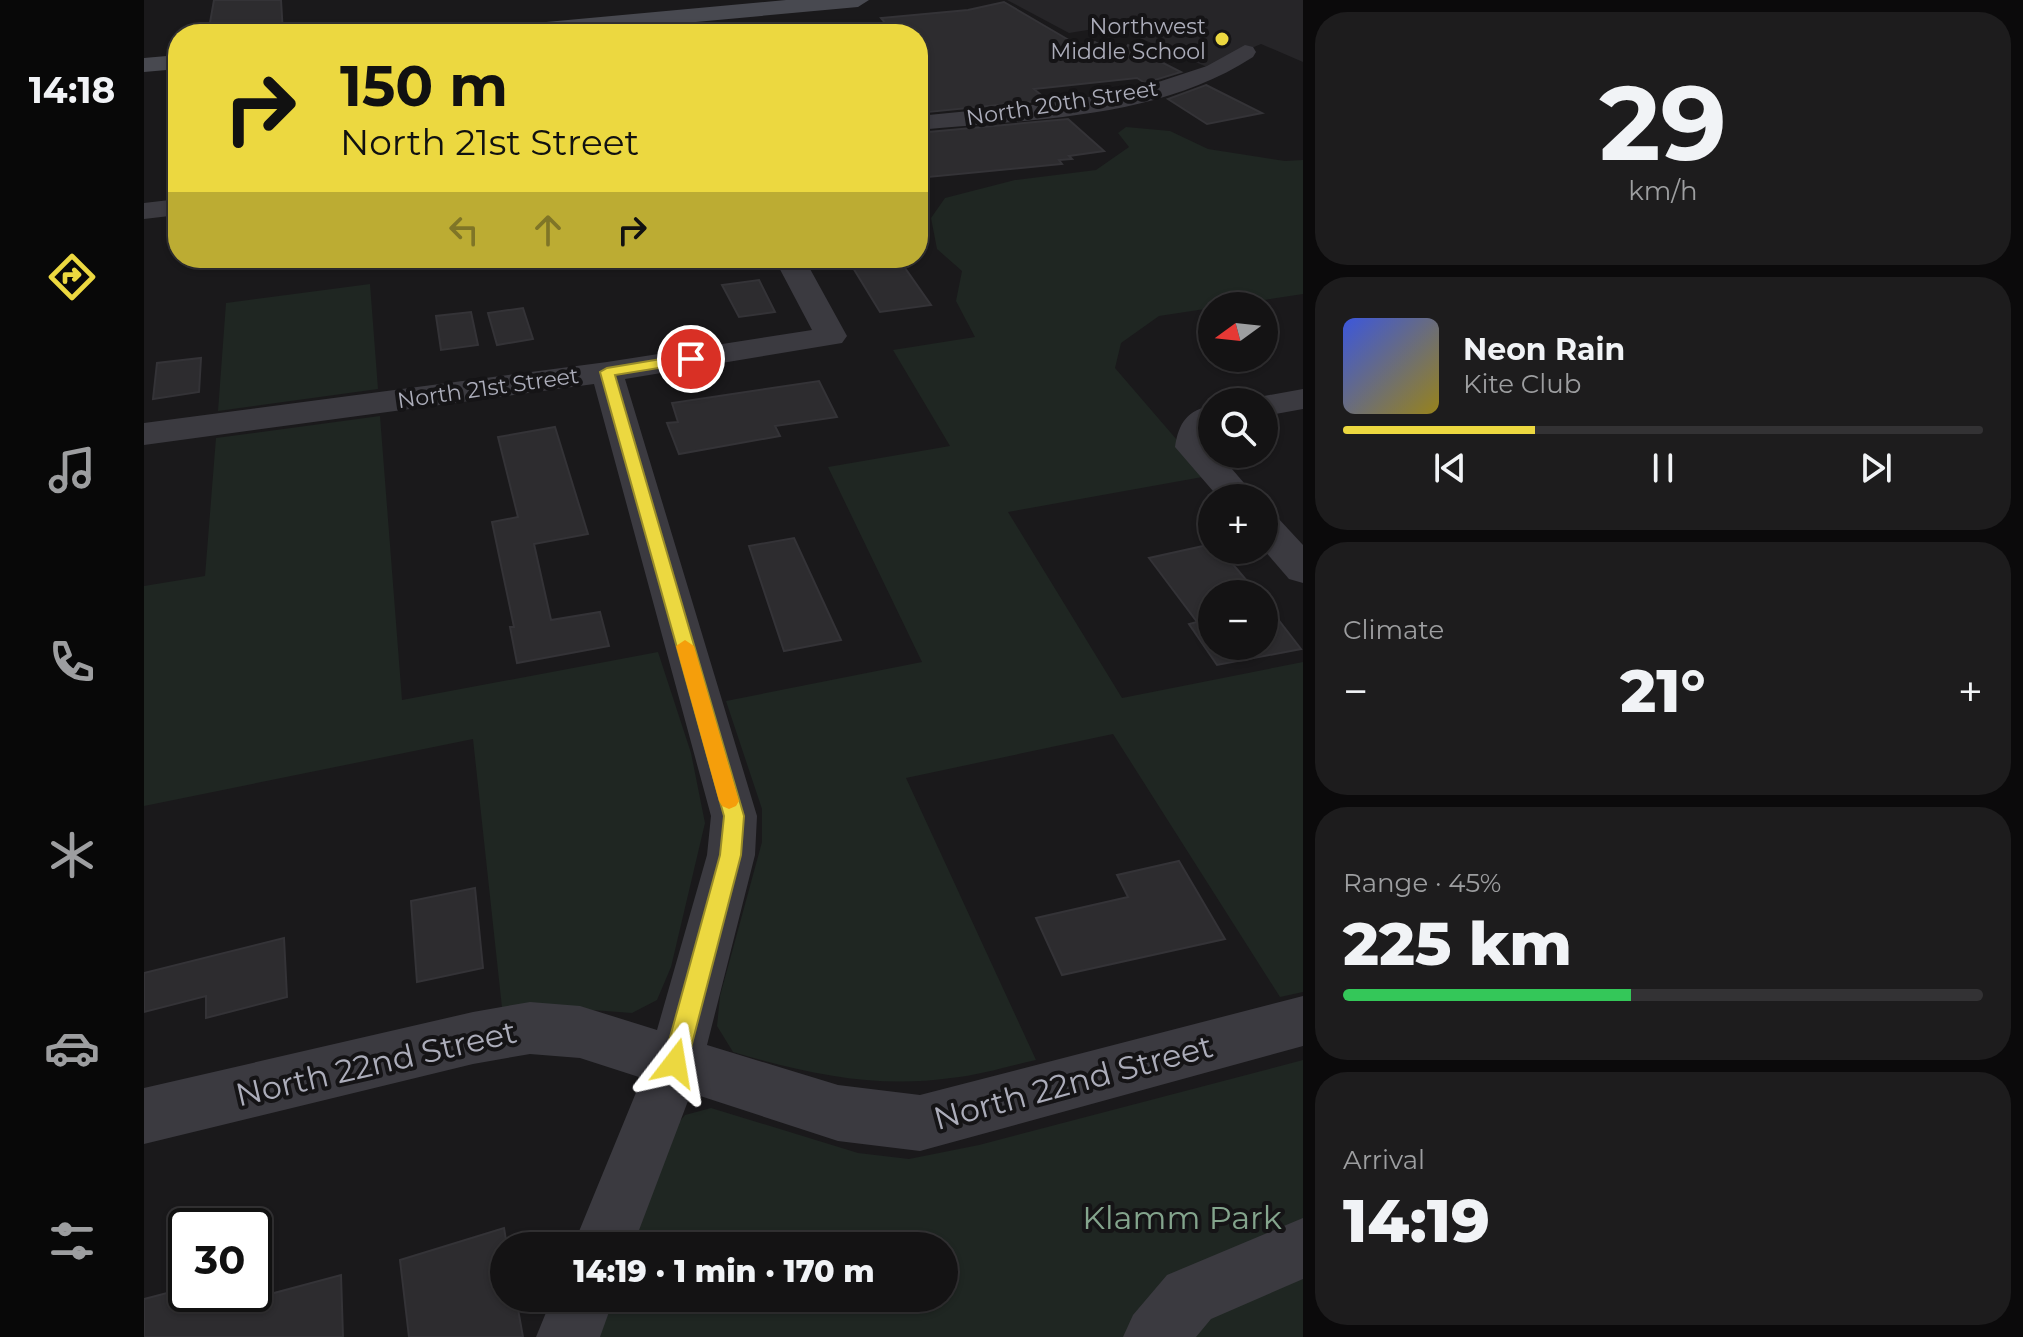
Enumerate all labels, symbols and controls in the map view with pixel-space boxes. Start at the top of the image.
place label: Northwest Middle School [1050,13,1206,65]
marker: Northwest Middle School [1213,30,1231,48]
text: 150 m [340,52,508,120]
icon: right [208,56,312,160]
text: 29 [1599,59,1727,186]
text: 14:18 [29,68,115,112]
street label: North 20th Street [964,75,1160,131]
text: North 21st Street [340,120,639,164]
text: km/h [1628,175,1698,207]
icon: left [442,208,486,252]
icon: ahead [526,208,570,252]
icon: right [610,208,654,252]
icon: directions [44,249,100,305]
north arrow [1198,292,1278,372]
map controls [1198,292,1278,660]
pin [657,325,725,393]
text: Neon Rain [1463,331,1625,368]
icon: arrive [669,337,713,381]
street label: North 21st Street [396,362,580,414]
text: Kite Club [1463,368,1581,400]
button: search [1198,388,1278,468]
icon: music [44,442,100,498]
icon: previous [1428,446,1472,490]
icon: pause [1641,446,1685,490]
icon: next [1854,446,1898,490]
button: + [1198,484,1278,564]
button: − [1198,580,1278,660]
text: Climate [1343,614,1444,646]
icon: phone [44,634,100,690]
text: 21° [1620,654,1706,727]
text: − [1343,664,1368,718]
text: + [1958,664,1983,718]
icon: climate [44,827,100,883]
text: Range · 45% [1343,867,1501,899]
text: 225 km [1343,907,1572,980]
street label: North 22nd Street [232,1012,520,1114]
icon: car [44,1020,100,1076]
position arrow [633,1021,717,1105]
street label: North 22nd Street [929,1026,1217,1138]
text: Arrival [1343,1144,1425,1176]
text: 14:19 [1343,1184,1490,1257]
park label: Klamm Park [1082,1198,1282,1237]
speed limit sign: 30 [168,1208,272,1312]
icon: filters [44,1213,100,1269]
text: 14:19 · 1 min · 170 m [573,1253,875,1290]

